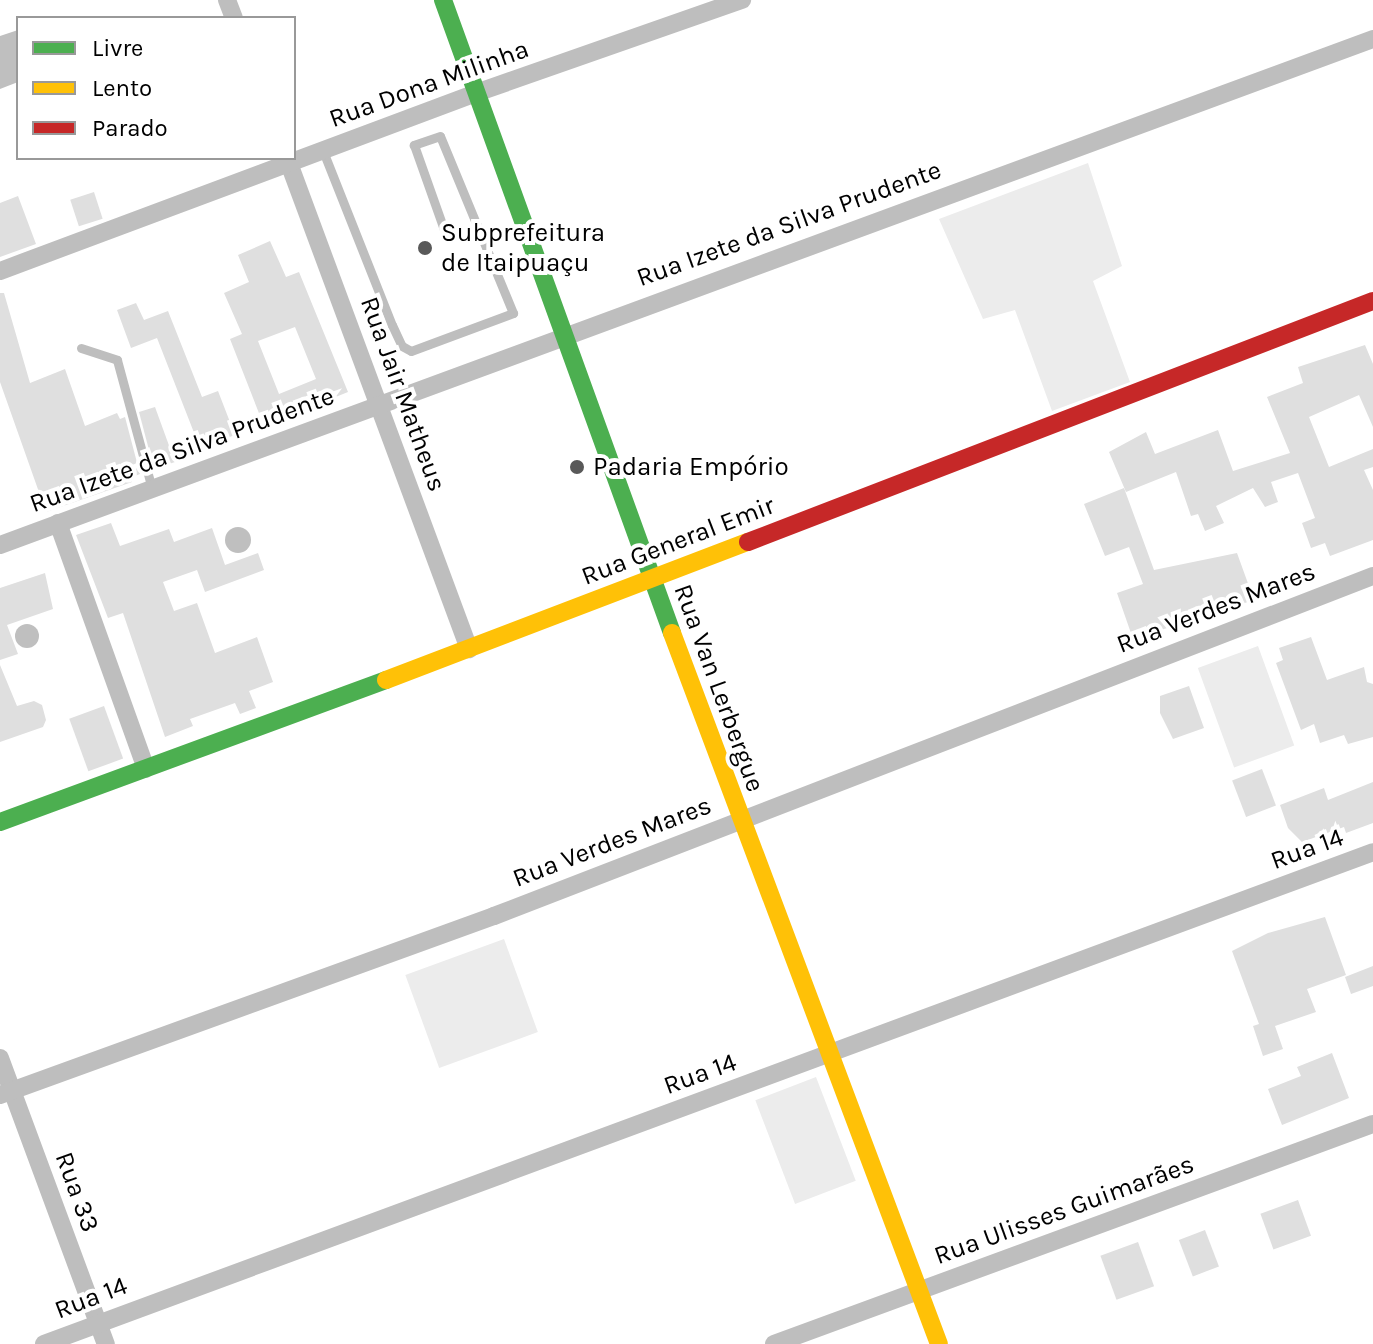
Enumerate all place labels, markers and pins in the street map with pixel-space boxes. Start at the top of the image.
place label: Subprefeitura de Itaipuaçu [441,217,605,278]
marker: Subprefeitura de Itaipuaçu [416,239,434,257]
place label: Padaria Empório [593,451,789,483]
marker: Padaria Empório [568,458,586,476]

